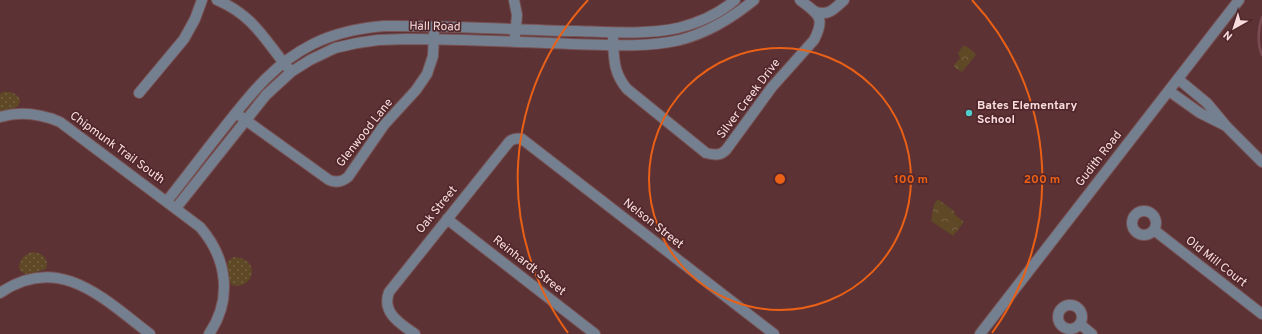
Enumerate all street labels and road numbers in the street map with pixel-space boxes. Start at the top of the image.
street label: Hall Road [409,19,461,35]
street label: Silver Creek Drive [714,56,784,142]
street label: Glenwood Lane [333,95,397,171]
street label: Chipmunk Trail South [66,108,168,188]
street label: Gudith Road [1072,128,1126,190]
street label: Oak Street [413,183,461,237]
street label: Nelson Street [619,195,687,253]
street label: Reinhardt Street [489,232,569,300]
street label: Old Mill Court [1182,233,1250,291]

